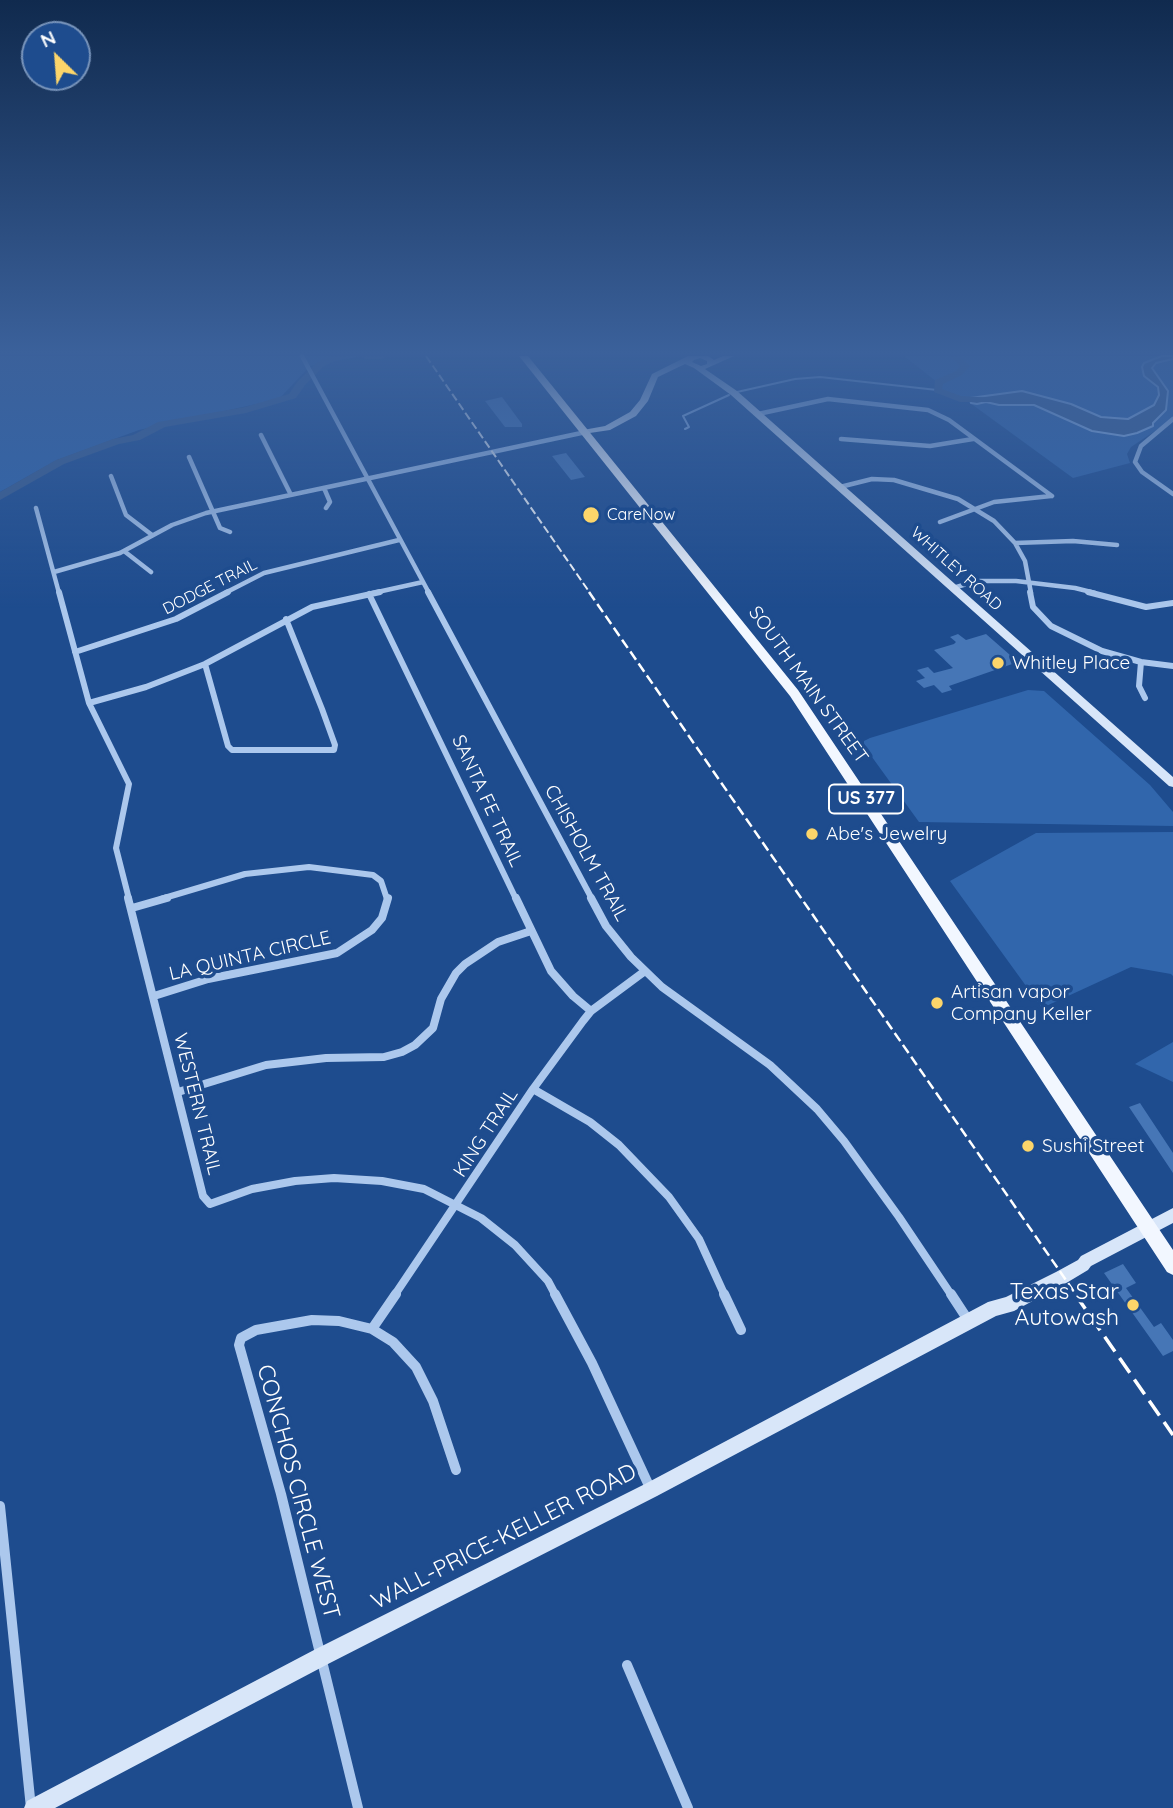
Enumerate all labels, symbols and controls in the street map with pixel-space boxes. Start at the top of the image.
north arrow [21,21,91,91]
text: N [37,25,59,53]
marker: CareNow [581,505,601,525]
place label: CareNow [607,505,675,525]
street label: WHITLEY ROAD [906,523,1006,615]
street label: DODGE TRAIL [160,555,260,619]
street label: SOUTH MAIN STREET [743,602,873,768]
place label: Whitley Place [1012,652,1130,674]
marker: Whitley Place [990,655,1006,671]
street label: SANTA FE TRAIL [446,731,528,871]
street label: CHISHOLM TRAIL [539,781,633,925]
road number: US 377 [829,784,903,814]
place label: Abe's Jewelry [826,823,947,845]
marker: Abe's Jewelry [804,826,820,842]
street label: LA QUINTA CIRCLE [167,926,333,986]
place label: Artisan vapor Company Keller [951,981,1092,1025]
marker: Artisan vapor Company Keller [929,995,945,1011]
street label: WESTERN TRAIL [168,1031,226,1177]
street label: KING TRAIL [449,1084,523,1182]
place label: Sushi Street [1042,1135,1144,1157]
marker: Sushi Street [1020,1138,1036,1154]
place label: Texas Star Autowash [1009,1278,1119,1332]
marker: Texas Star Autowash [1125,1297,1141,1313]
street label: CONCHOS CIRCLE WEST [251,1362,345,1622]
street label: WALL-PRICE-KELLER ROAD [367,1458,641,1616]

